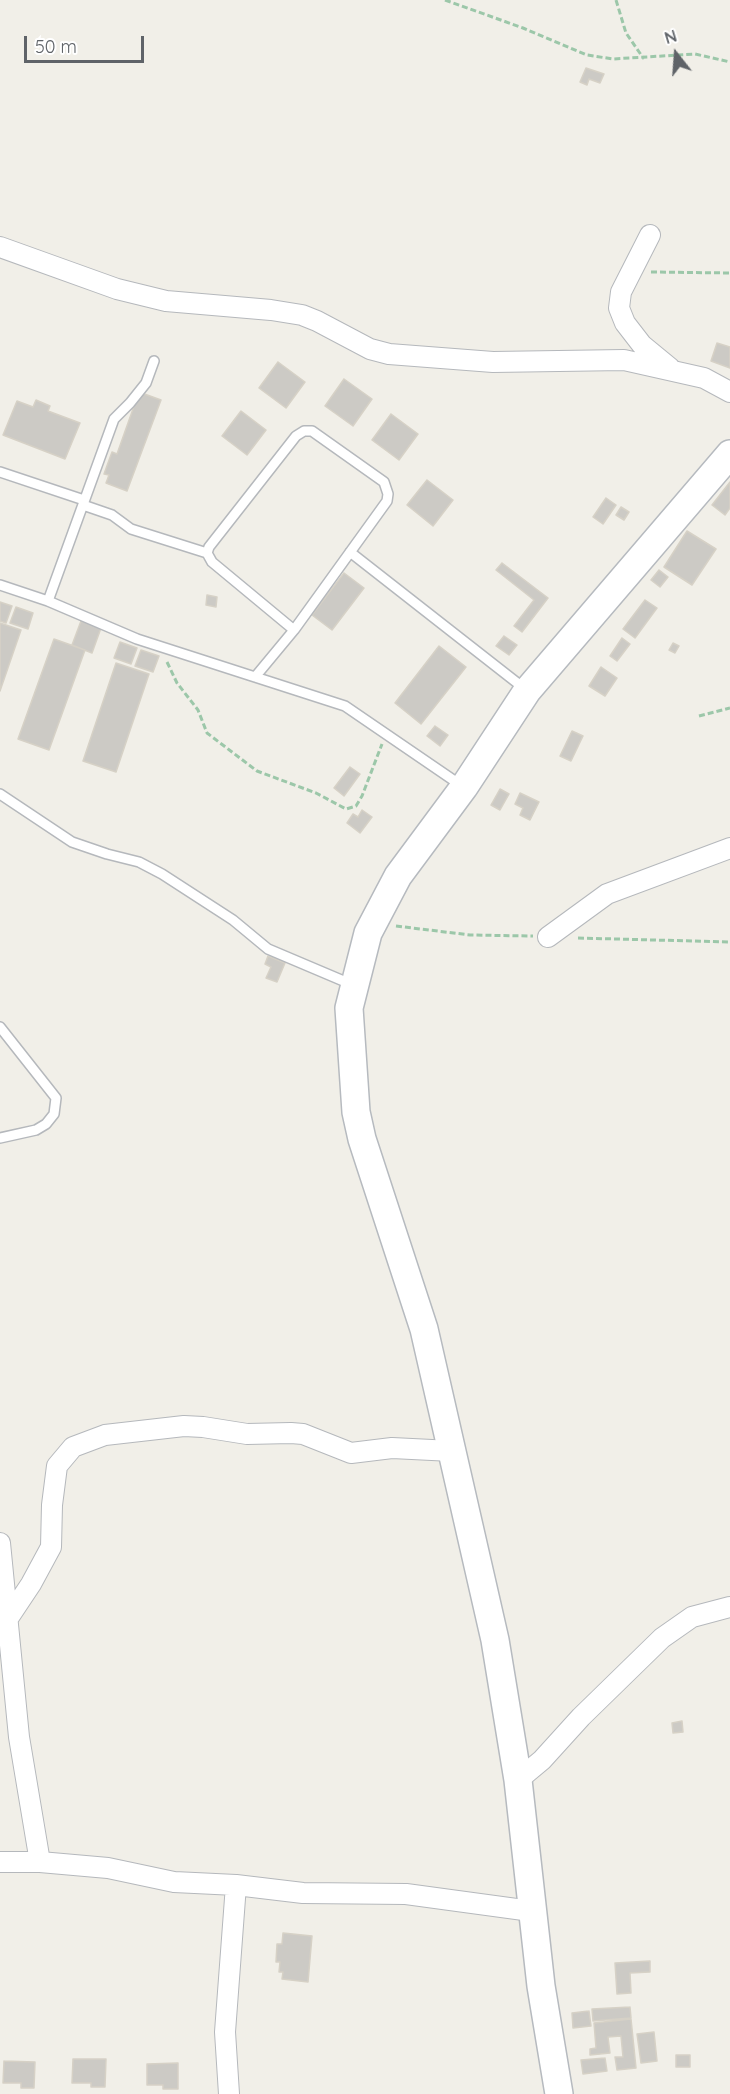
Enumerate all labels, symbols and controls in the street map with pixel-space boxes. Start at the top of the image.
scale bar [27,24,147,62]
north arrow [646,24,706,84]
text: N [662,26,679,48]
text: 50 m [35,35,77,58]

